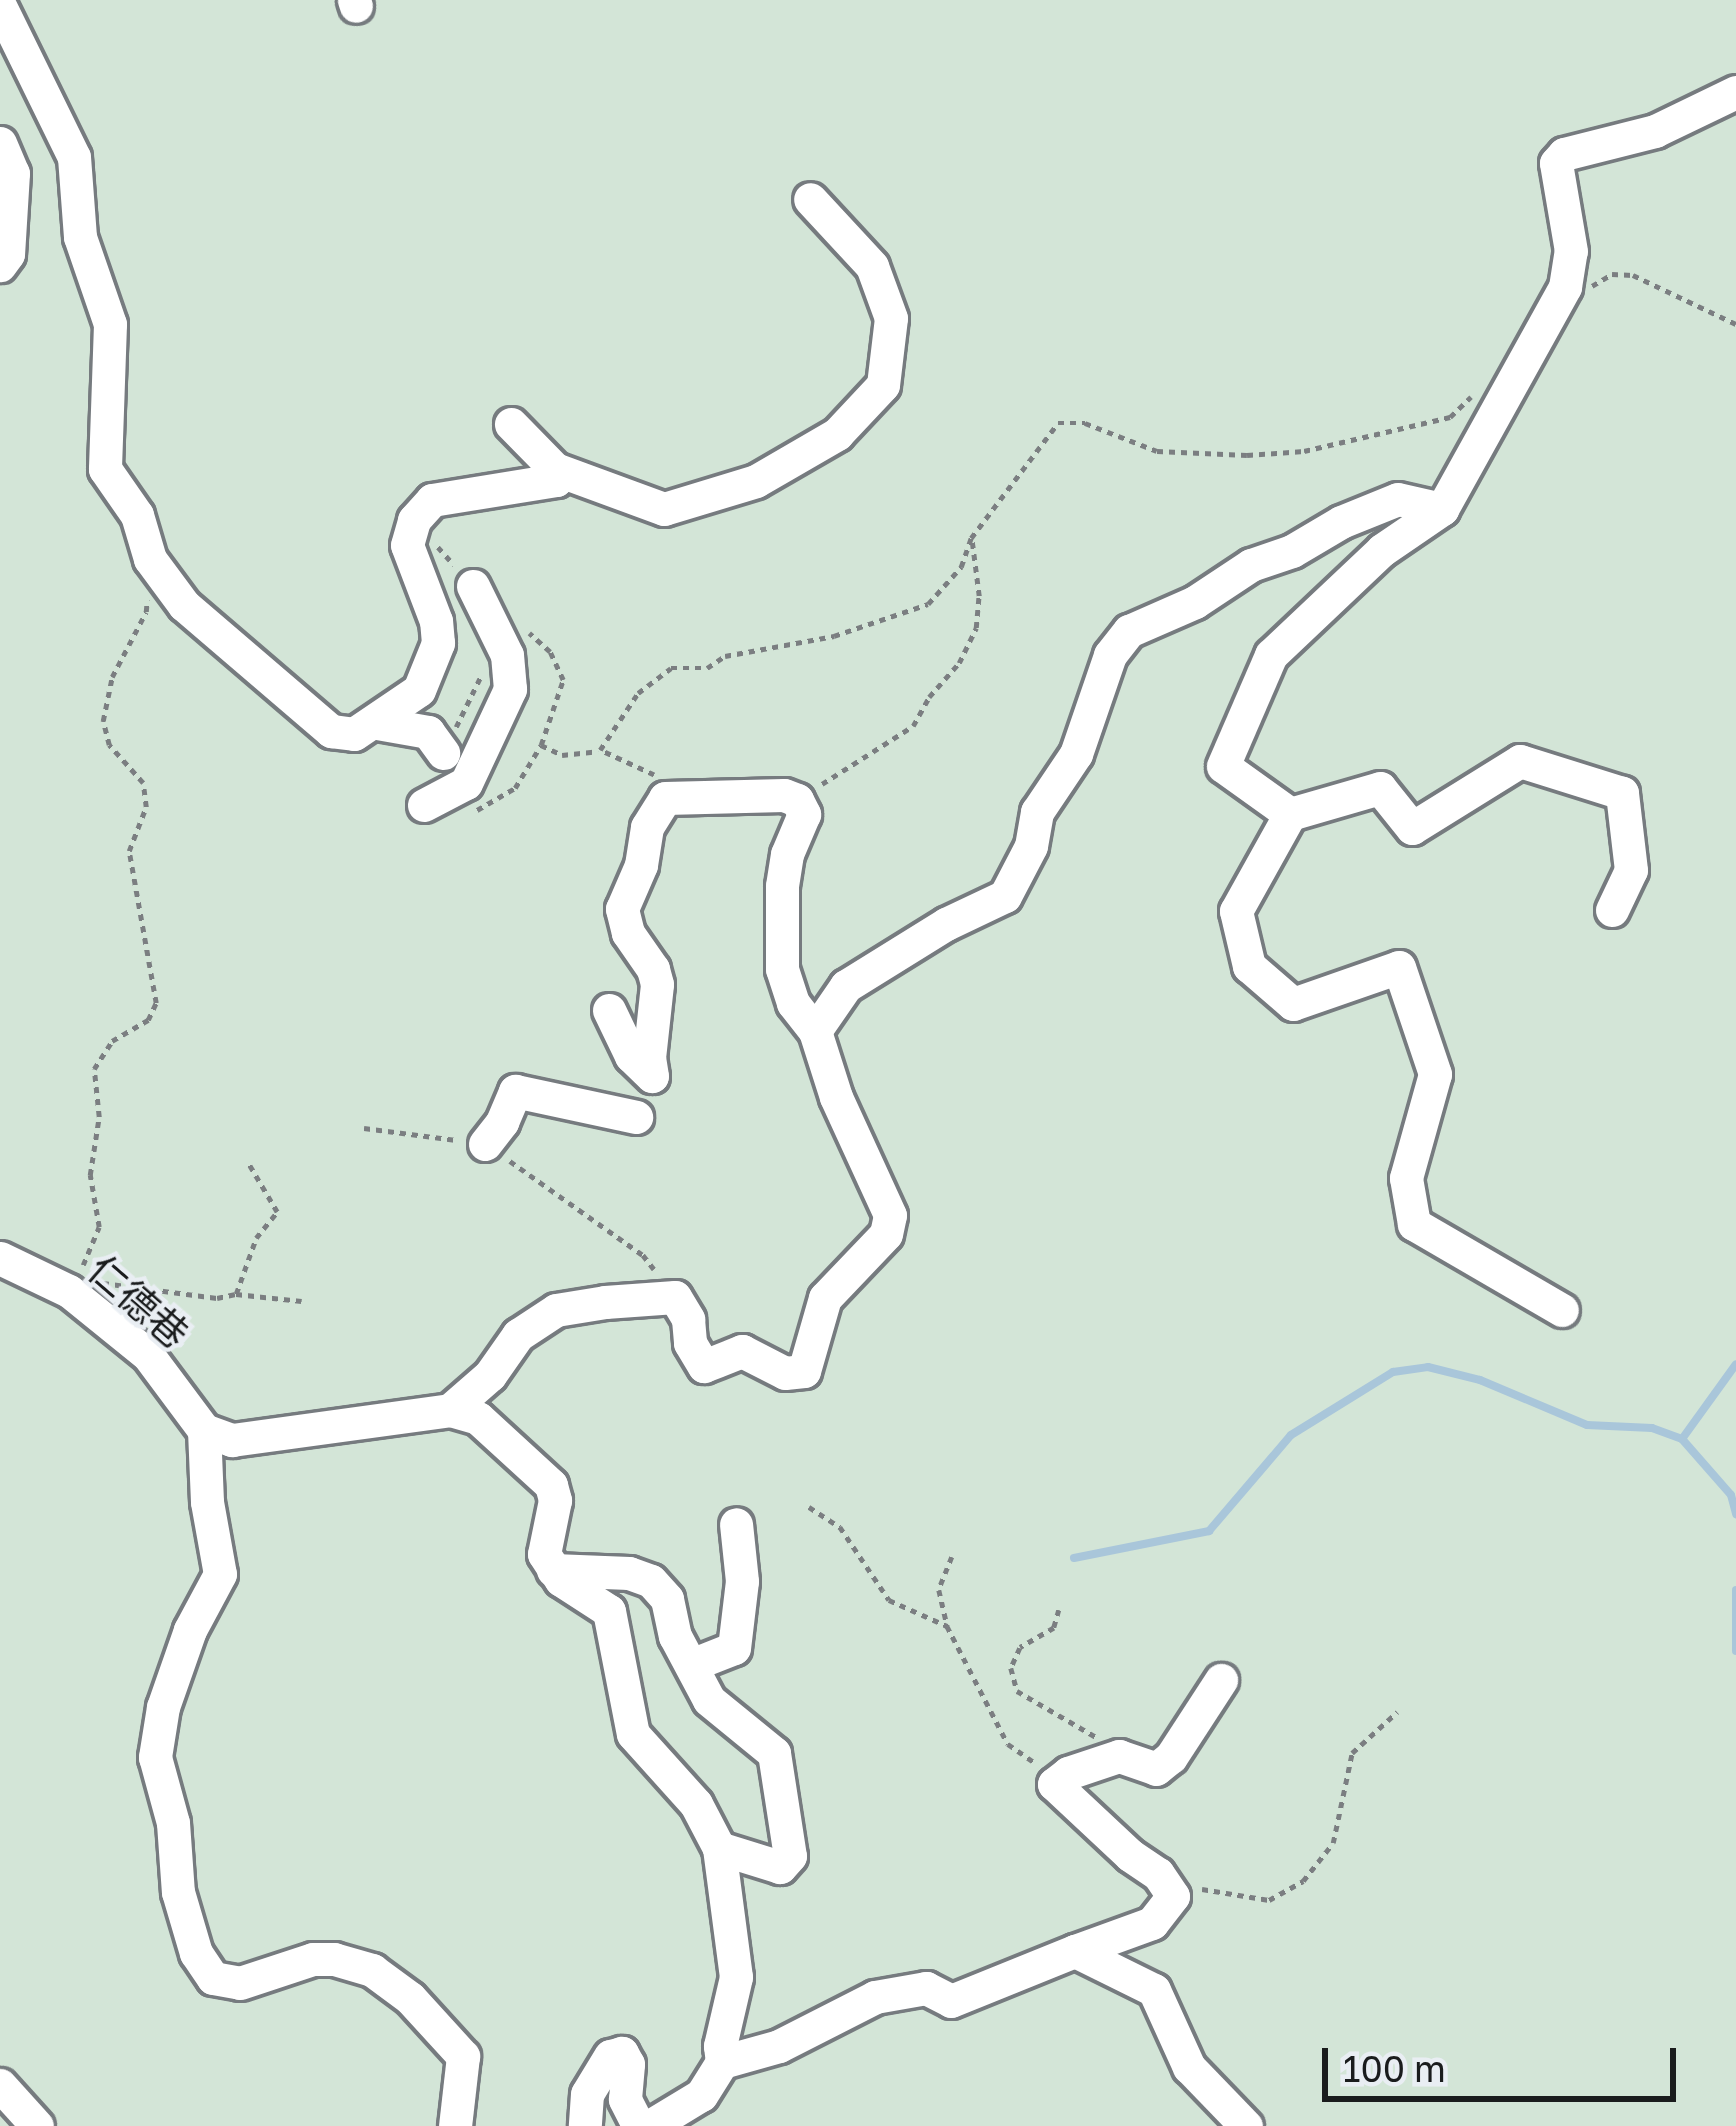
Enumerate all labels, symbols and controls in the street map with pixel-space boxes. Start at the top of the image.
street label: 仁德巷 [78,1246,198,1358]
scale bar [1328,2024,1682,2098]
text: 100 m [1343,2047,1446,2090]

